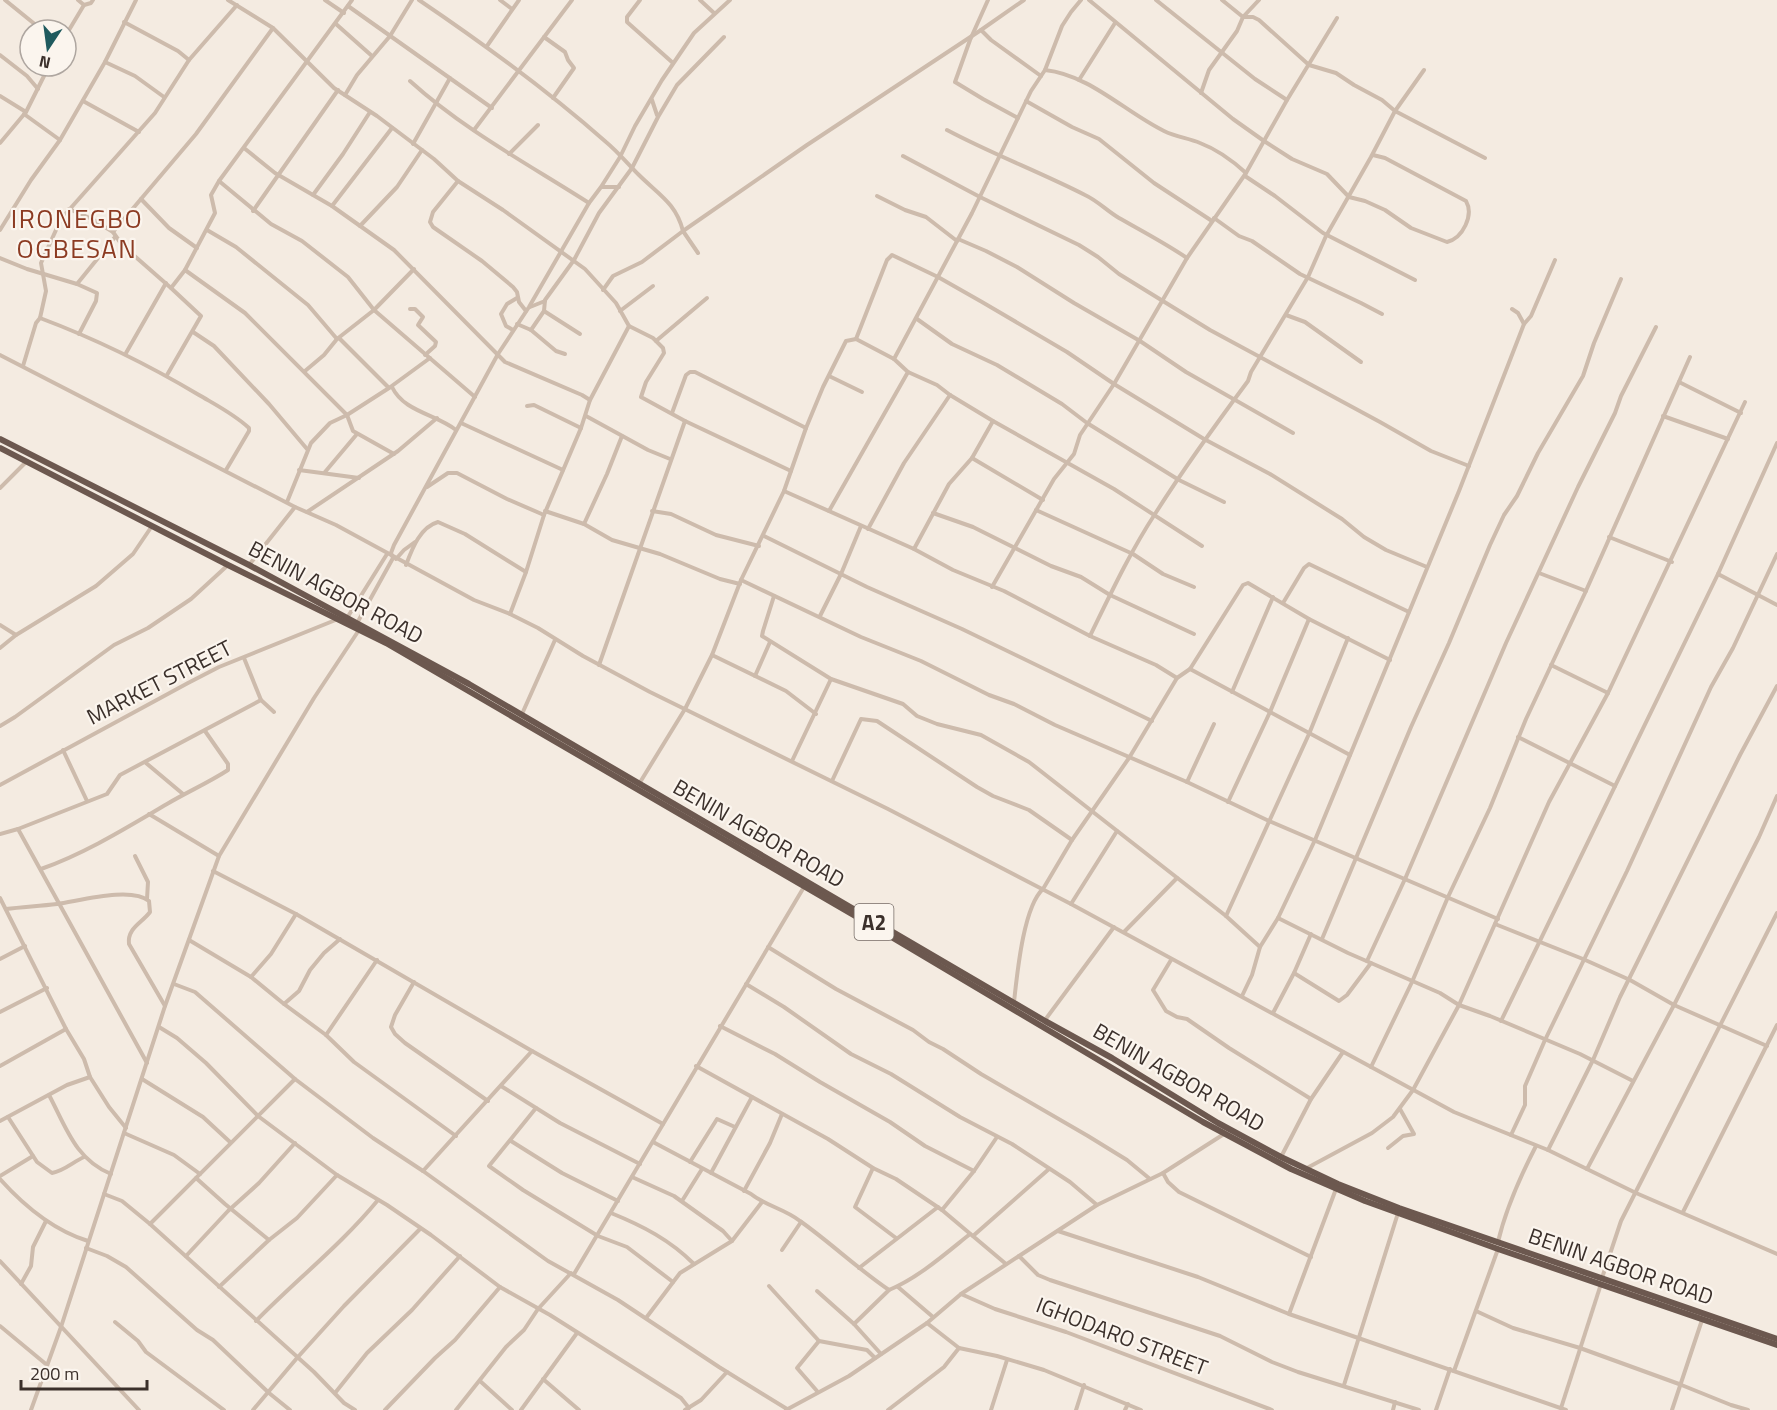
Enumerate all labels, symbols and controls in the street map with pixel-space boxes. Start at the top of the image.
north arrow [18,18,78,78]
text: N [37,50,53,76]
district label: IRONEGBO OGBESAN [11,199,143,268]
street label: BENIN AGBOR ROAD [243,532,429,652]
street label: MARKET STREET [80,631,238,733]
street label: BENIN AGBOR ROAD [667,770,851,896]
road number: A2 [854,904,894,940]
street label: BENIN AGBOR ROAD [1087,1014,1271,1140]
street label: BENIN AGBOR ROAD [1524,1218,1718,1314]
street label: IGHODARO STREET [1031,1288,1213,1384]
scale bar [21,1353,147,1391]
text: 200 m [30,1360,79,1387]

